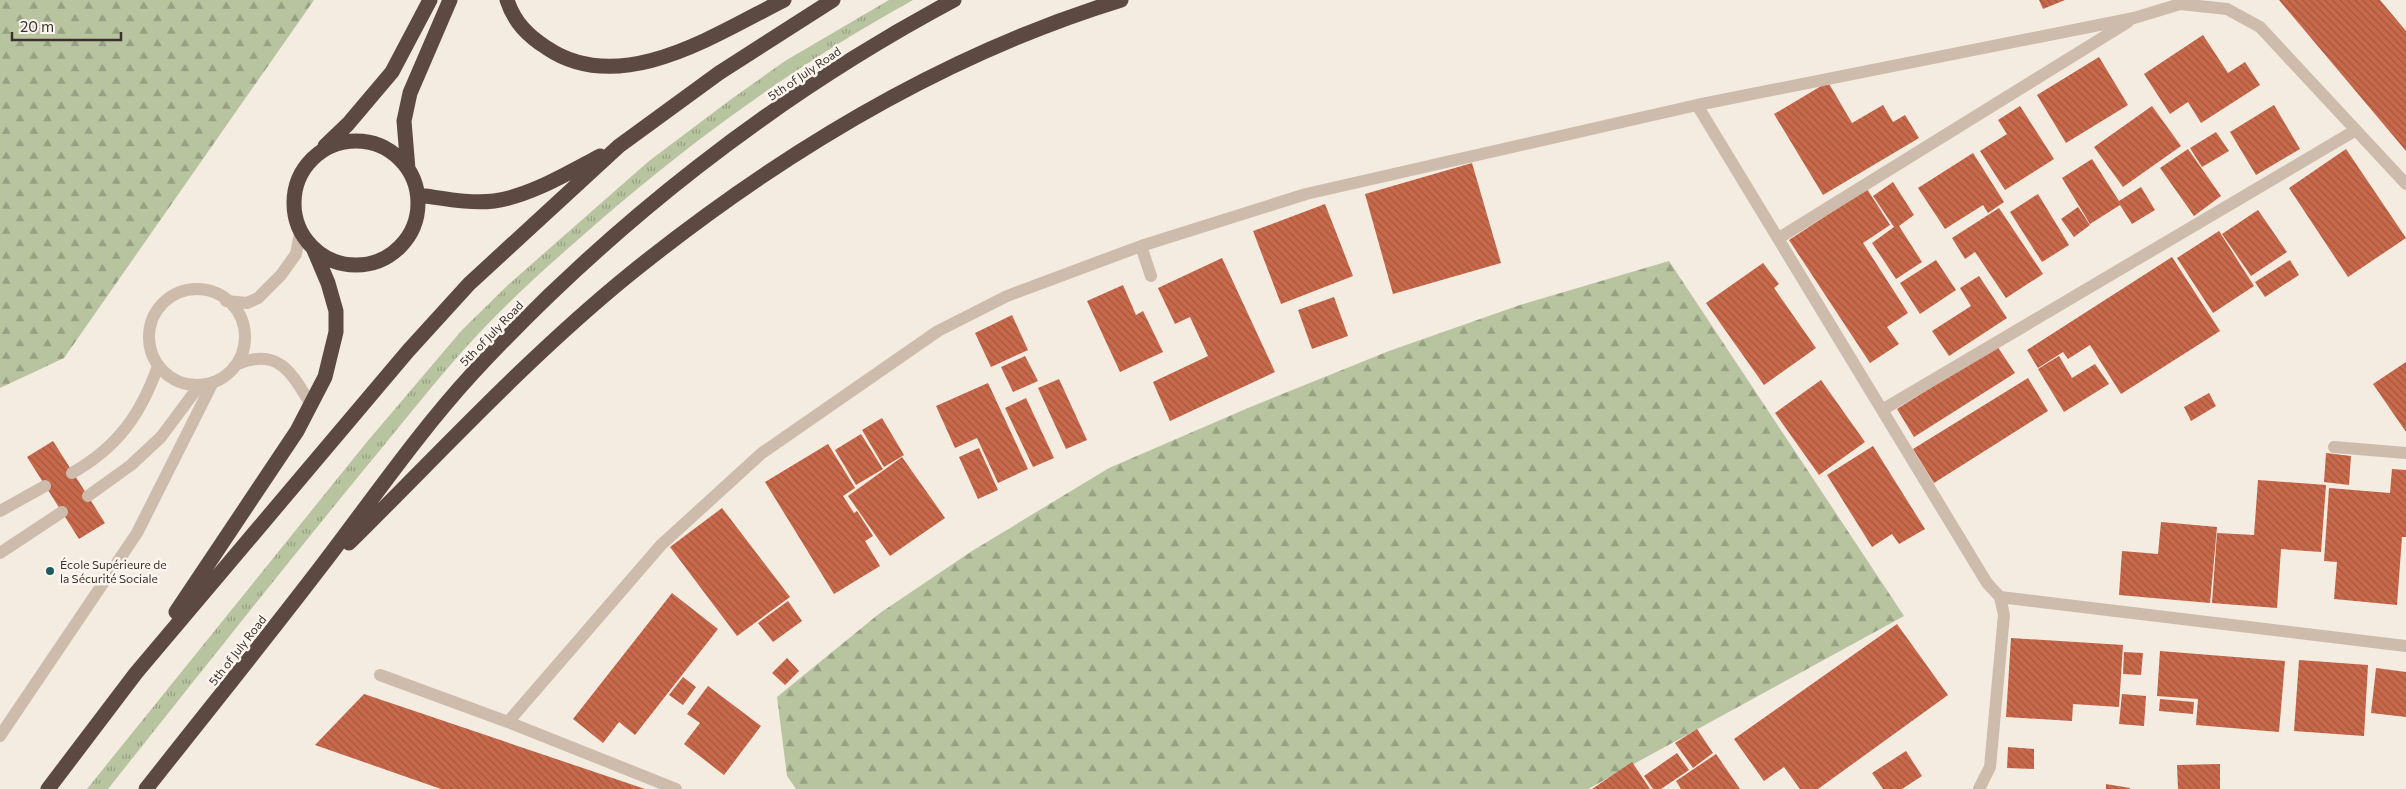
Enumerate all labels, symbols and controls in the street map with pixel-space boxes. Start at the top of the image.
scale bar [12,10,121,42]
text: 20 m [20,17,54,35]
street label: 5th of July Road [765,43,844,103]
street label: 5th of July Road [456,298,526,369]
place label: École Supérieure de la Sécurité Sociale [60,557,166,585]
marker: École Supérieure de la Sécurité Sociale [44,565,56,577]
street label: 5th of July Road [205,612,269,688]

